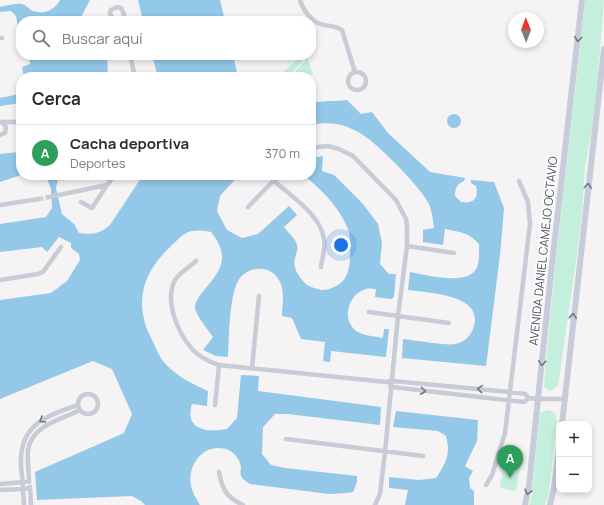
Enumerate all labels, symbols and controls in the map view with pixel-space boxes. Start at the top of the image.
north arrow [508,12,544,48]
search box [16,16,316,60]
icon: search [30,27,52,49]
text: Buscar aquí [62,28,143,49]
one-way arrow [574,36,583,42]
text: Cerca [32,87,81,110]
text: Cacha deportiva [70,133,189,154]
text: A [41,144,49,162]
text: 370 m [265,144,300,162]
text: Deportes [70,154,126,172]
street label: AVENIDA DANIEL CAMEJO OCTAVIO [525,155,561,346]
one-way arrow [583,183,592,190]
your location [331,235,351,255]
one-way arrow [569,313,578,319]
one-way arrow [538,360,547,366]
one-way arrow [477,385,483,394]
one-way arrow [420,386,426,395]
one-way arrow [39,416,46,423]
map controls [556,421,592,493]
button: + [556,421,592,457]
pin: A [497,445,523,478]
button: − [556,457,592,493]
one-way arrow [524,489,532,495]

